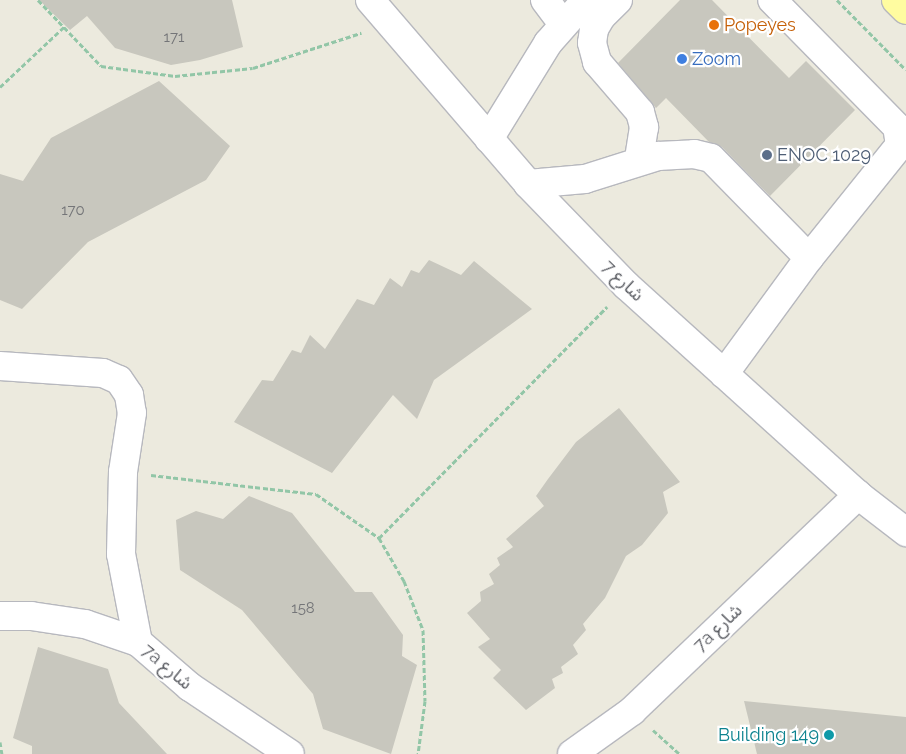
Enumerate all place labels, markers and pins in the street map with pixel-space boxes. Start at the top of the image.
place label: Popeyes [724,14,796,36]
marker: Popeyes [708,19,720,31]
place label: Zoom [692,48,741,70]
marker: Zoom [676,53,688,65]
place label: ENOC 1029 [777,144,871,166]
marker: ENOC 1029 [761,149,773,161]
place label: Building 149 [718,724,819,746]
marker: Building 149 [823,729,835,741]

